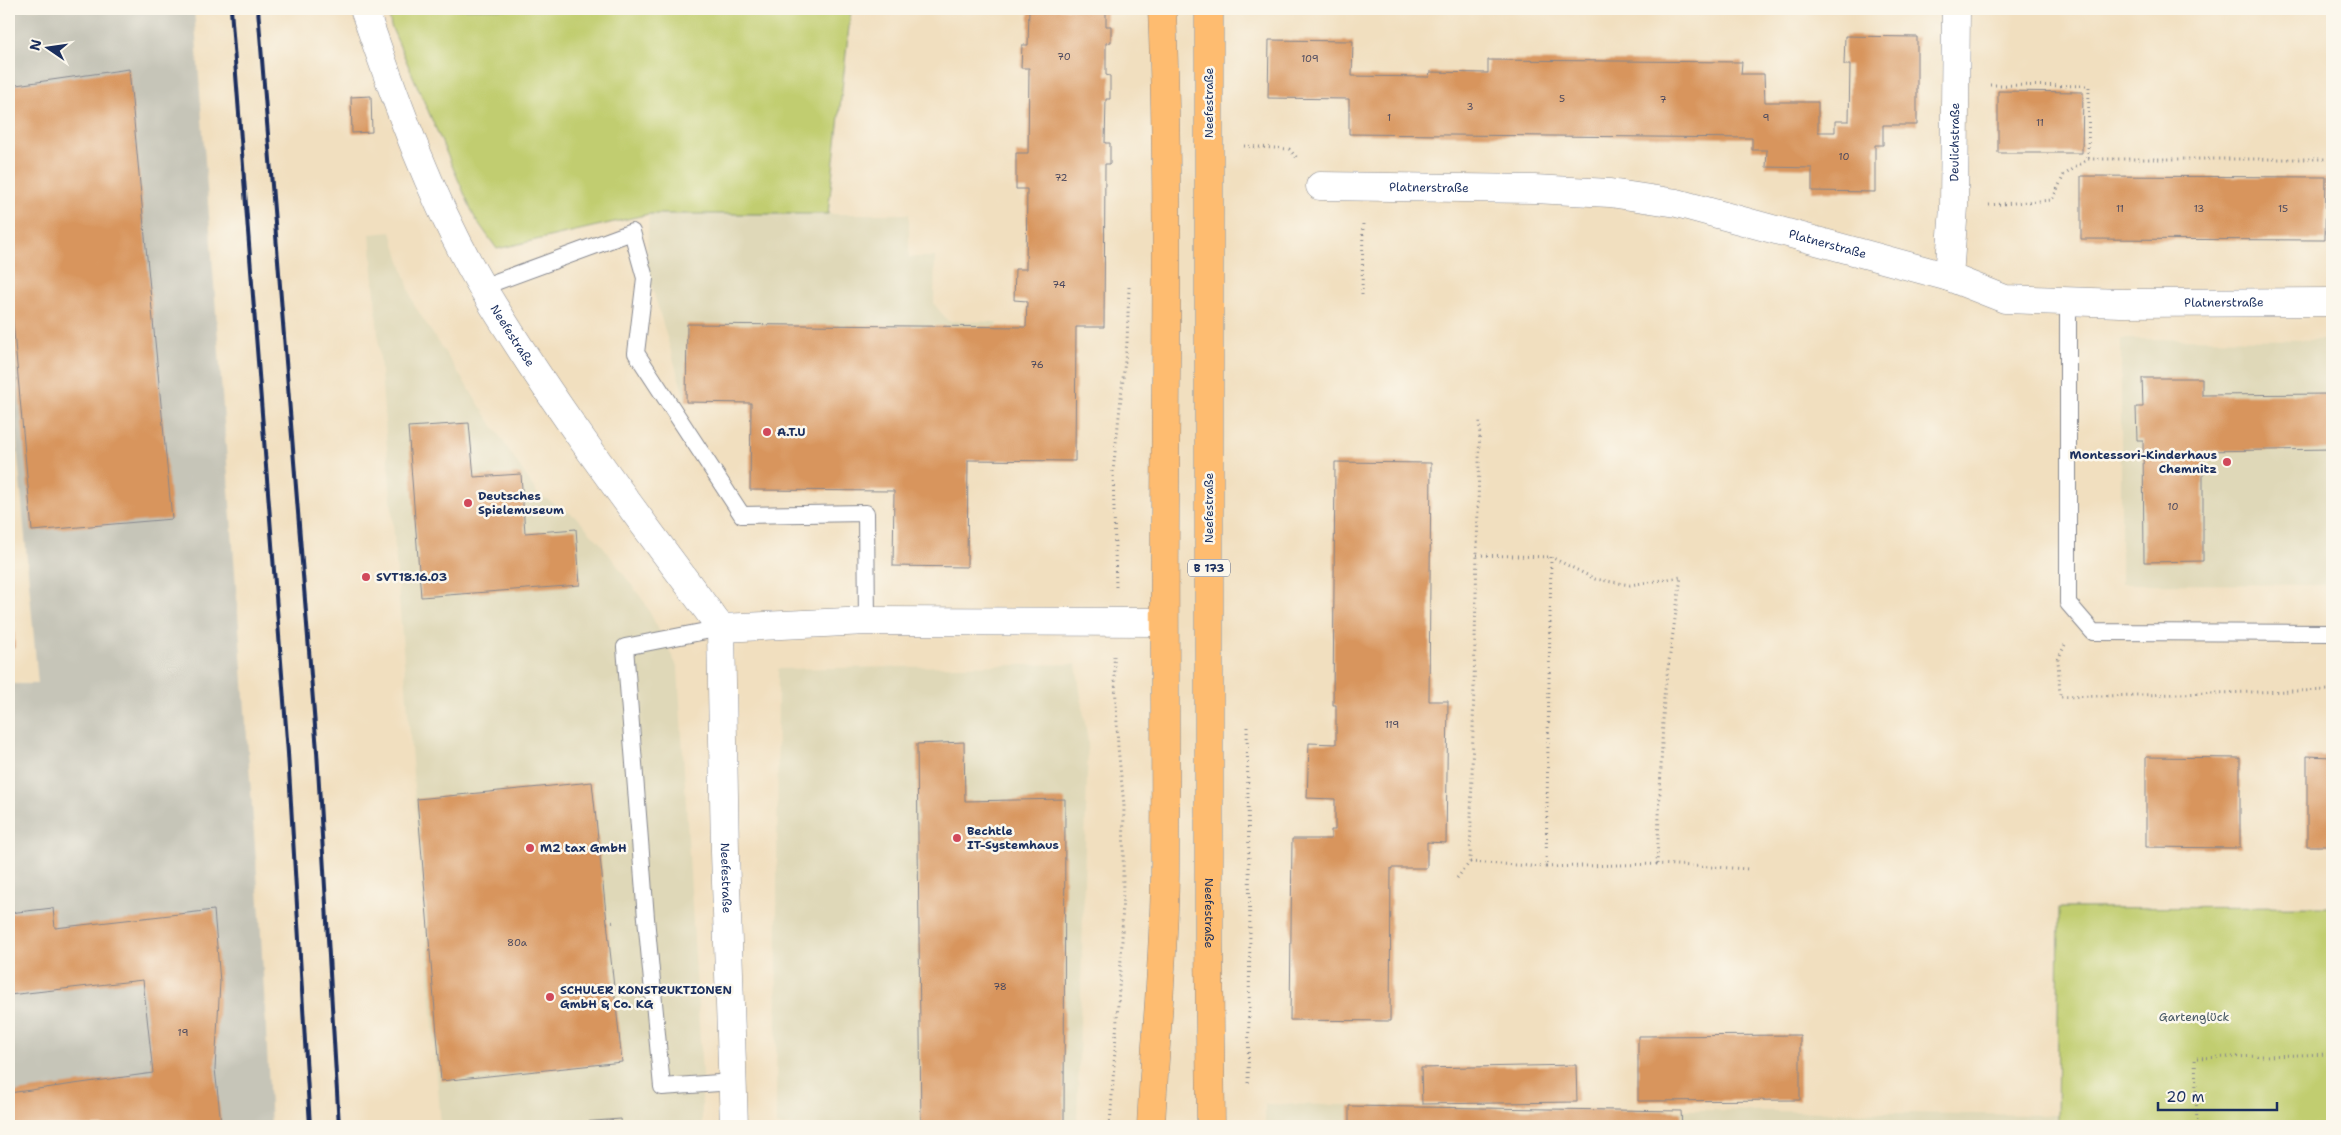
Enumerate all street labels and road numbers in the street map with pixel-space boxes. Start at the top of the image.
street label: Neefestraße [1201,67,1217,138]
street label: Deulichstraße [1946,102,1963,182]
street label: Platnerstraße [1389,179,1469,196]
street label: Platnerstraße [1787,226,1868,262]
street label: Platnerstraße [2184,294,2264,311]
street label: Neefestraße [487,302,538,370]
street label: Neefestraße [1201,472,1217,543]
road number: B 173 [1188,560,1230,576]
street label: Neefestraße [717,842,735,914]
street label: Neefestraße [1201,878,1217,949]

